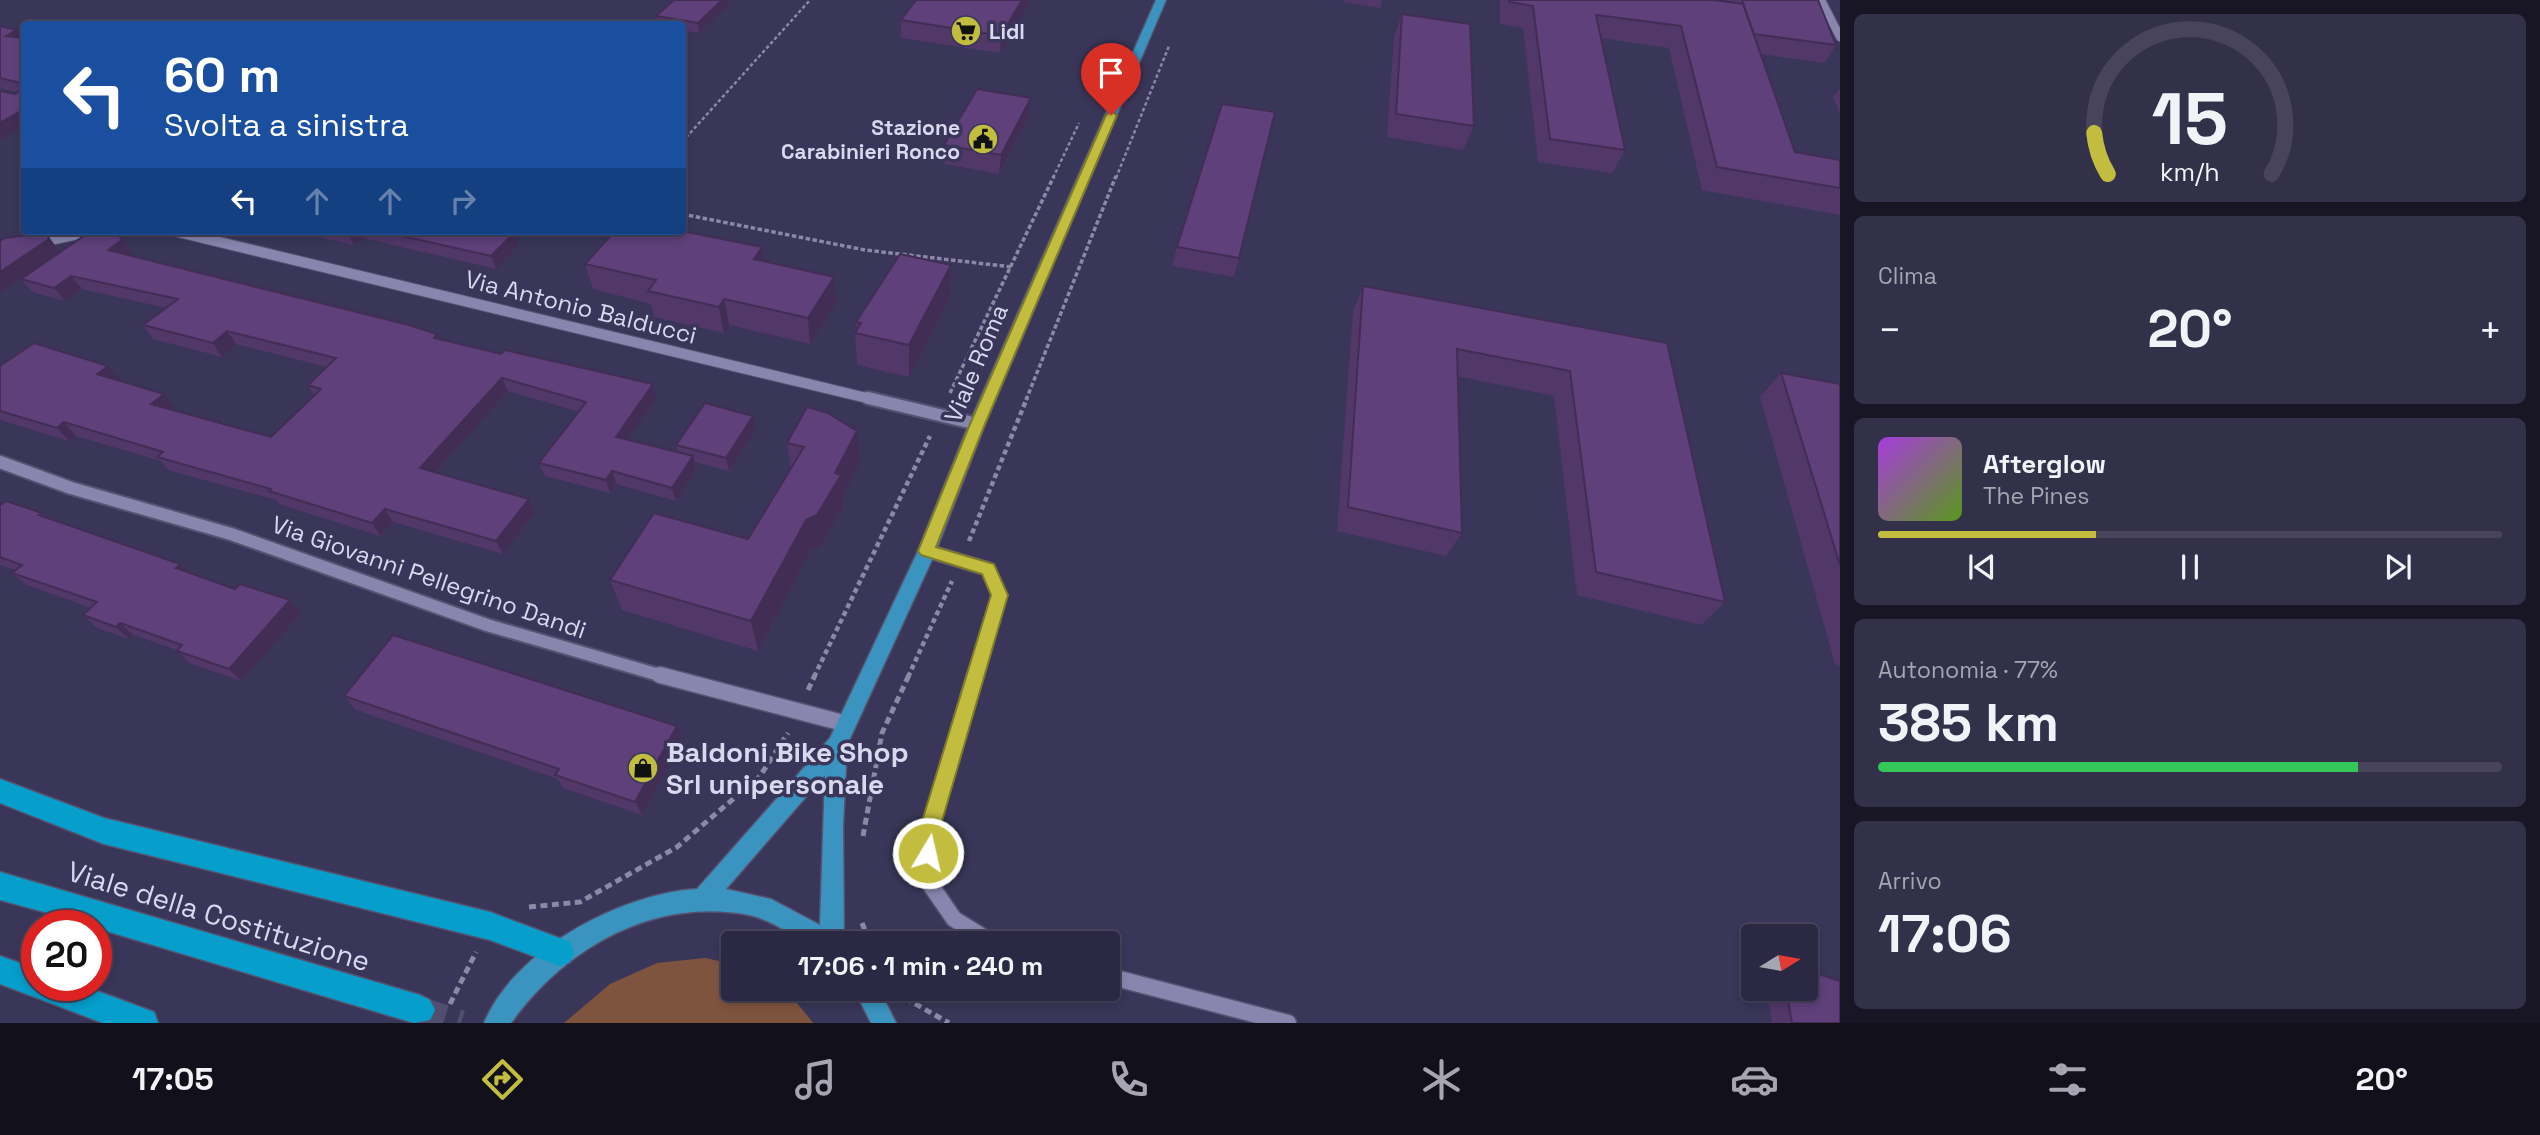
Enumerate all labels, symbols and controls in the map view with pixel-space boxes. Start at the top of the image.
supermarket icon: Lidl [949,14,983,48]
place label: Lidl [989,18,1025,45]
pin [1081,43,1141,115]
text: 60 m [164,44,280,106]
icon: left [49,49,140,140]
icon: arrive [1092,54,1130,92]
text: 15 [2152,72,2228,165]
text: Svolta a sinistra [164,105,409,145]
place label: Stazione Carabinieri Ronco [781,114,960,165]
public building icon: Stazione Carabinieri Ronco [966,122,1000,156]
text: km/h [2160,156,2220,188]
icon: left [225,182,263,220]
icon: ahead [298,182,336,220]
icon: ahead [371,182,409,220]
icon: right [444,182,482,220]
text: Clima [1878,261,1937,291]
street label: Via Antonio Balducci [462,263,700,351]
text: 20° [2147,296,2233,362]
street label: Viale Roma [937,299,1015,427]
text: − [1878,306,1902,354]
text: + [2478,306,2502,354]
text: Afterglow [1983,447,2106,481]
text: The Pines [1983,481,2089,511]
street label: Via Giovanni Pellegrino Dandi [268,509,590,645]
icon: previous [1963,548,2001,586]
icon: pause [2171,548,2209,586]
icon: next [2379,548,2417,586]
text: Autonomia · 77% [1878,655,2058,685]
text: 385 km [1878,690,2059,756]
place label: Baldoni Bike Shop Srl unipersonale [666,734,909,802]
shop icon: Baldoni Bike Shop Srl unipersonale [626,751,660,785]
position arrow [891,816,965,890]
street label: Viale della Costituzione [63,853,375,979]
text: Arrivo [1878,866,1942,896]
text: 17:06 [1878,901,2012,967]
speed limit sign: 20 [21,910,112,1001]
north arrow [1741,924,1818,1001]
map controls [1741,924,1818,1001]
text: 17:06 · 1 min · 240 m [798,949,1043,983]
icon: directions [478,1055,527,1104]
icon: music [791,1055,840,1104]
icon: phone [1104,1055,1153,1104]
icon: climate [1417,1055,1466,1104]
icon: car [1730,1055,1779,1104]
icon: filters [2043,1055,2092,1104]
text: 17:05 [132,1059,214,1099]
text: 20° [2356,1059,2408,1099]

